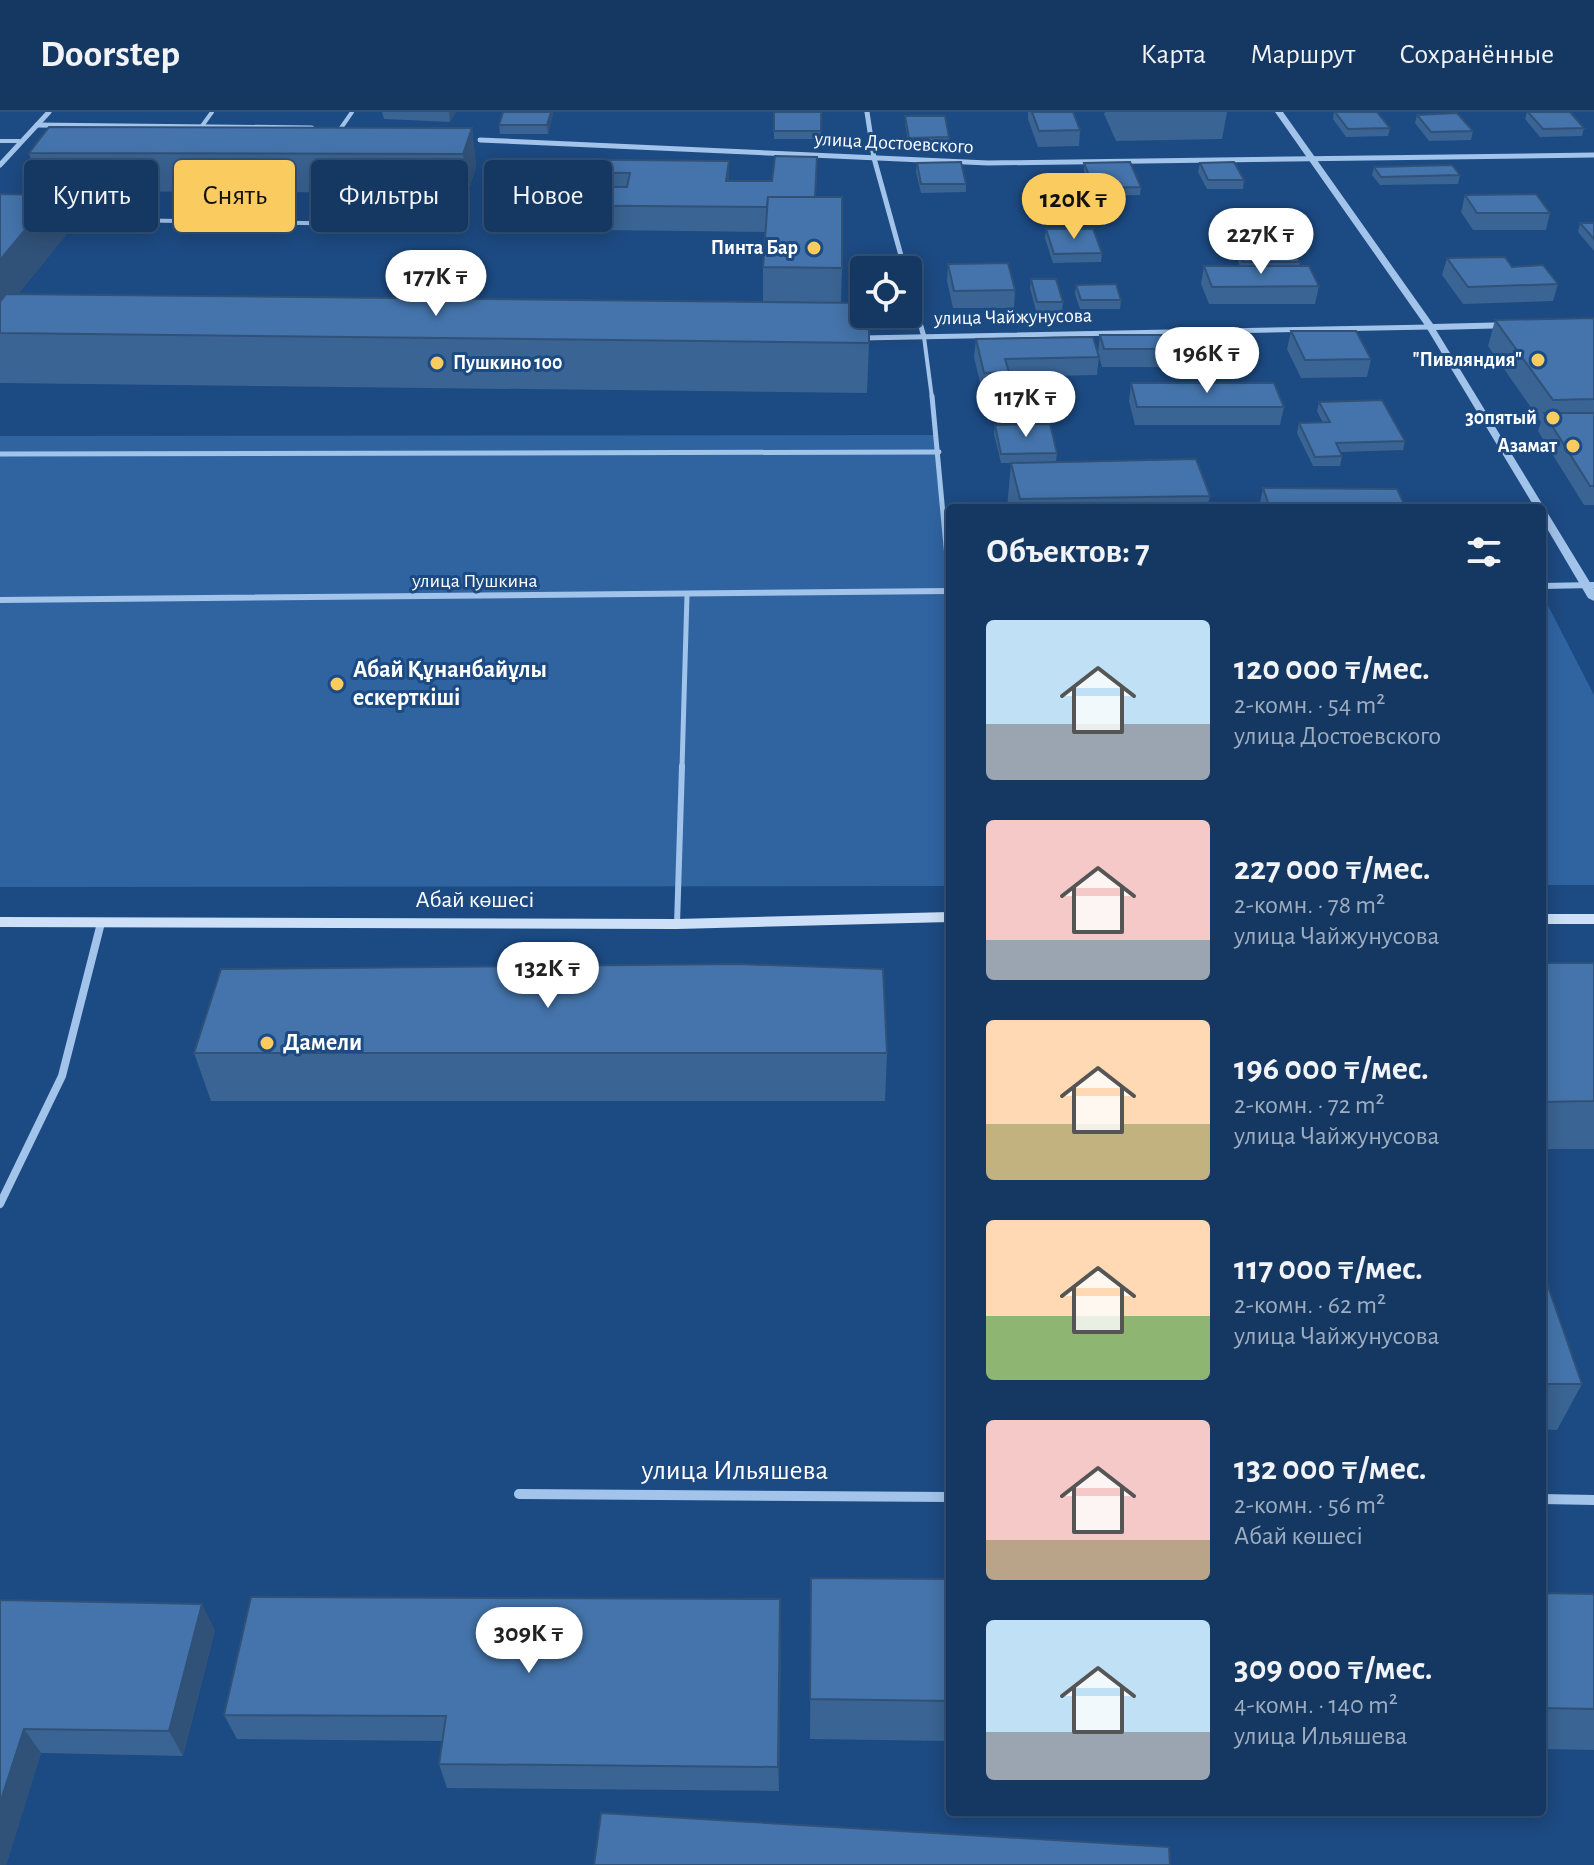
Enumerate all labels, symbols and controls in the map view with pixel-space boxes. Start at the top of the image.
text: Doorstep [40,36,180,74]
text: Карта [1140,41,1206,69]
text: Маршрут [1250,41,1355,69]
text: Сохранённые [1399,41,1554,69]
street label: улица Достоевского [813,129,974,157]
chip: Купить [24,160,158,232]
chip: Снять [174,160,295,232]
chip: Фильтры [311,160,468,232]
chip: Новое [484,160,612,232]
pin: 120K ₸ [1009,173,1139,241]
text: 120K ₸ [1040,186,1108,212]
pin: 227K ₸ [1196,208,1326,276]
text: 227K ₸ [1227,221,1295,247]
place label: Пинта Бар [711,238,798,258]
marker: Пинта Бар [805,239,823,257]
pin: 177K ₸ [371,250,501,318]
map controls [850,256,922,328]
button: locate [850,256,922,328]
text: 177K ₸ [403,263,469,289]
street label: улица Чайжунусова [933,306,1092,328]
pin: 196K ₸ [1142,327,1272,395]
text: 196K ₸ [1173,340,1241,366]
place label: "Пивляндия" [1412,350,1522,370]
marker: "Пивляндия" [1529,351,1547,369]
place label: Пушкино 100 [453,353,562,373]
marker: Пушкино 100 [428,354,446,372]
pin: 117K ₸ [961,371,1091,439]
text: 117K ₸ [994,384,1058,410]
place label: 30пятый [1465,408,1537,428]
marker: 30пятый [1544,409,1562,427]
place label: Азамат [1498,436,1557,456]
marker: Азамат [1564,437,1582,455]
icon: filters [1462,530,1506,574]
text: Объектов: 7 [986,535,1150,569]
street label: улица Пушкина [411,571,538,591]
icon: home [1050,652,1146,748]
text: 120 000 ₸/мес. [1234,652,1430,686]
place label: Абай Құнанбайұлы ескерткіші [353,658,547,710]
marker: Абай Құнанбайұлы ескерткіші [328,675,346,693]
text: 2-комн. · 54 m² [1234,692,1385,718]
text: улица Достоевского [1234,723,1441,749]
icon: home [1050,852,1146,948]
text: 227 000 ₸/мес. [1234,852,1430,886]
street label: Абай көшесі [416,888,534,912]
text: 2-комн. · 78 m² [1234,892,1385,918]
text: улица Чайжунусова [1234,923,1439,949]
pin: 132K ₸ [483,942,613,1010]
text: 132K ₸ [515,955,581,981]
place label: Дамели [283,1031,362,1055]
marker: Дамели [258,1034,276,1052]
icon: home [1050,1052,1146,1148]
text: 196 000 ₸/мес. [1234,1052,1429,1086]
text: 2-комн. · 72 m² [1234,1092,1385,1118]
text: улица Чайжунусова [1234,1123,1439,1149]
icon: home [1050,1252,1146,1348]
text: 117 000 ₸/мес. [1234,1252,1423,1286]
text: 2-комн. · 62 m² [1234,1292,1386,1318]
text: улица Чайжунусова [1234,1323,1439,1349]
icon: home [1050,1452,1146,1548]
text: 132 000 ₸/мес. [1234,1452,1427,1486]
street label: улица Ильяшева [641,1457,829,1485]
text: 2-комн. · 56 m² [1234,1492,1385,1518]
text: Абай көшесі [1234,1523,1363,1549]
pin: 309K ₸ [464,1607,594,1675]
text: 309K ₸ [494,1620,564,1646]
icon: home [1050,1652,1146,1748]
text: 309 000 ₸/мес. [1234,1652,1433,1686]
text: 4-комн. · 140 m² [1234,1692,1398,1718]
text: улица Ильяшева [1234,1723,1407,1749]

